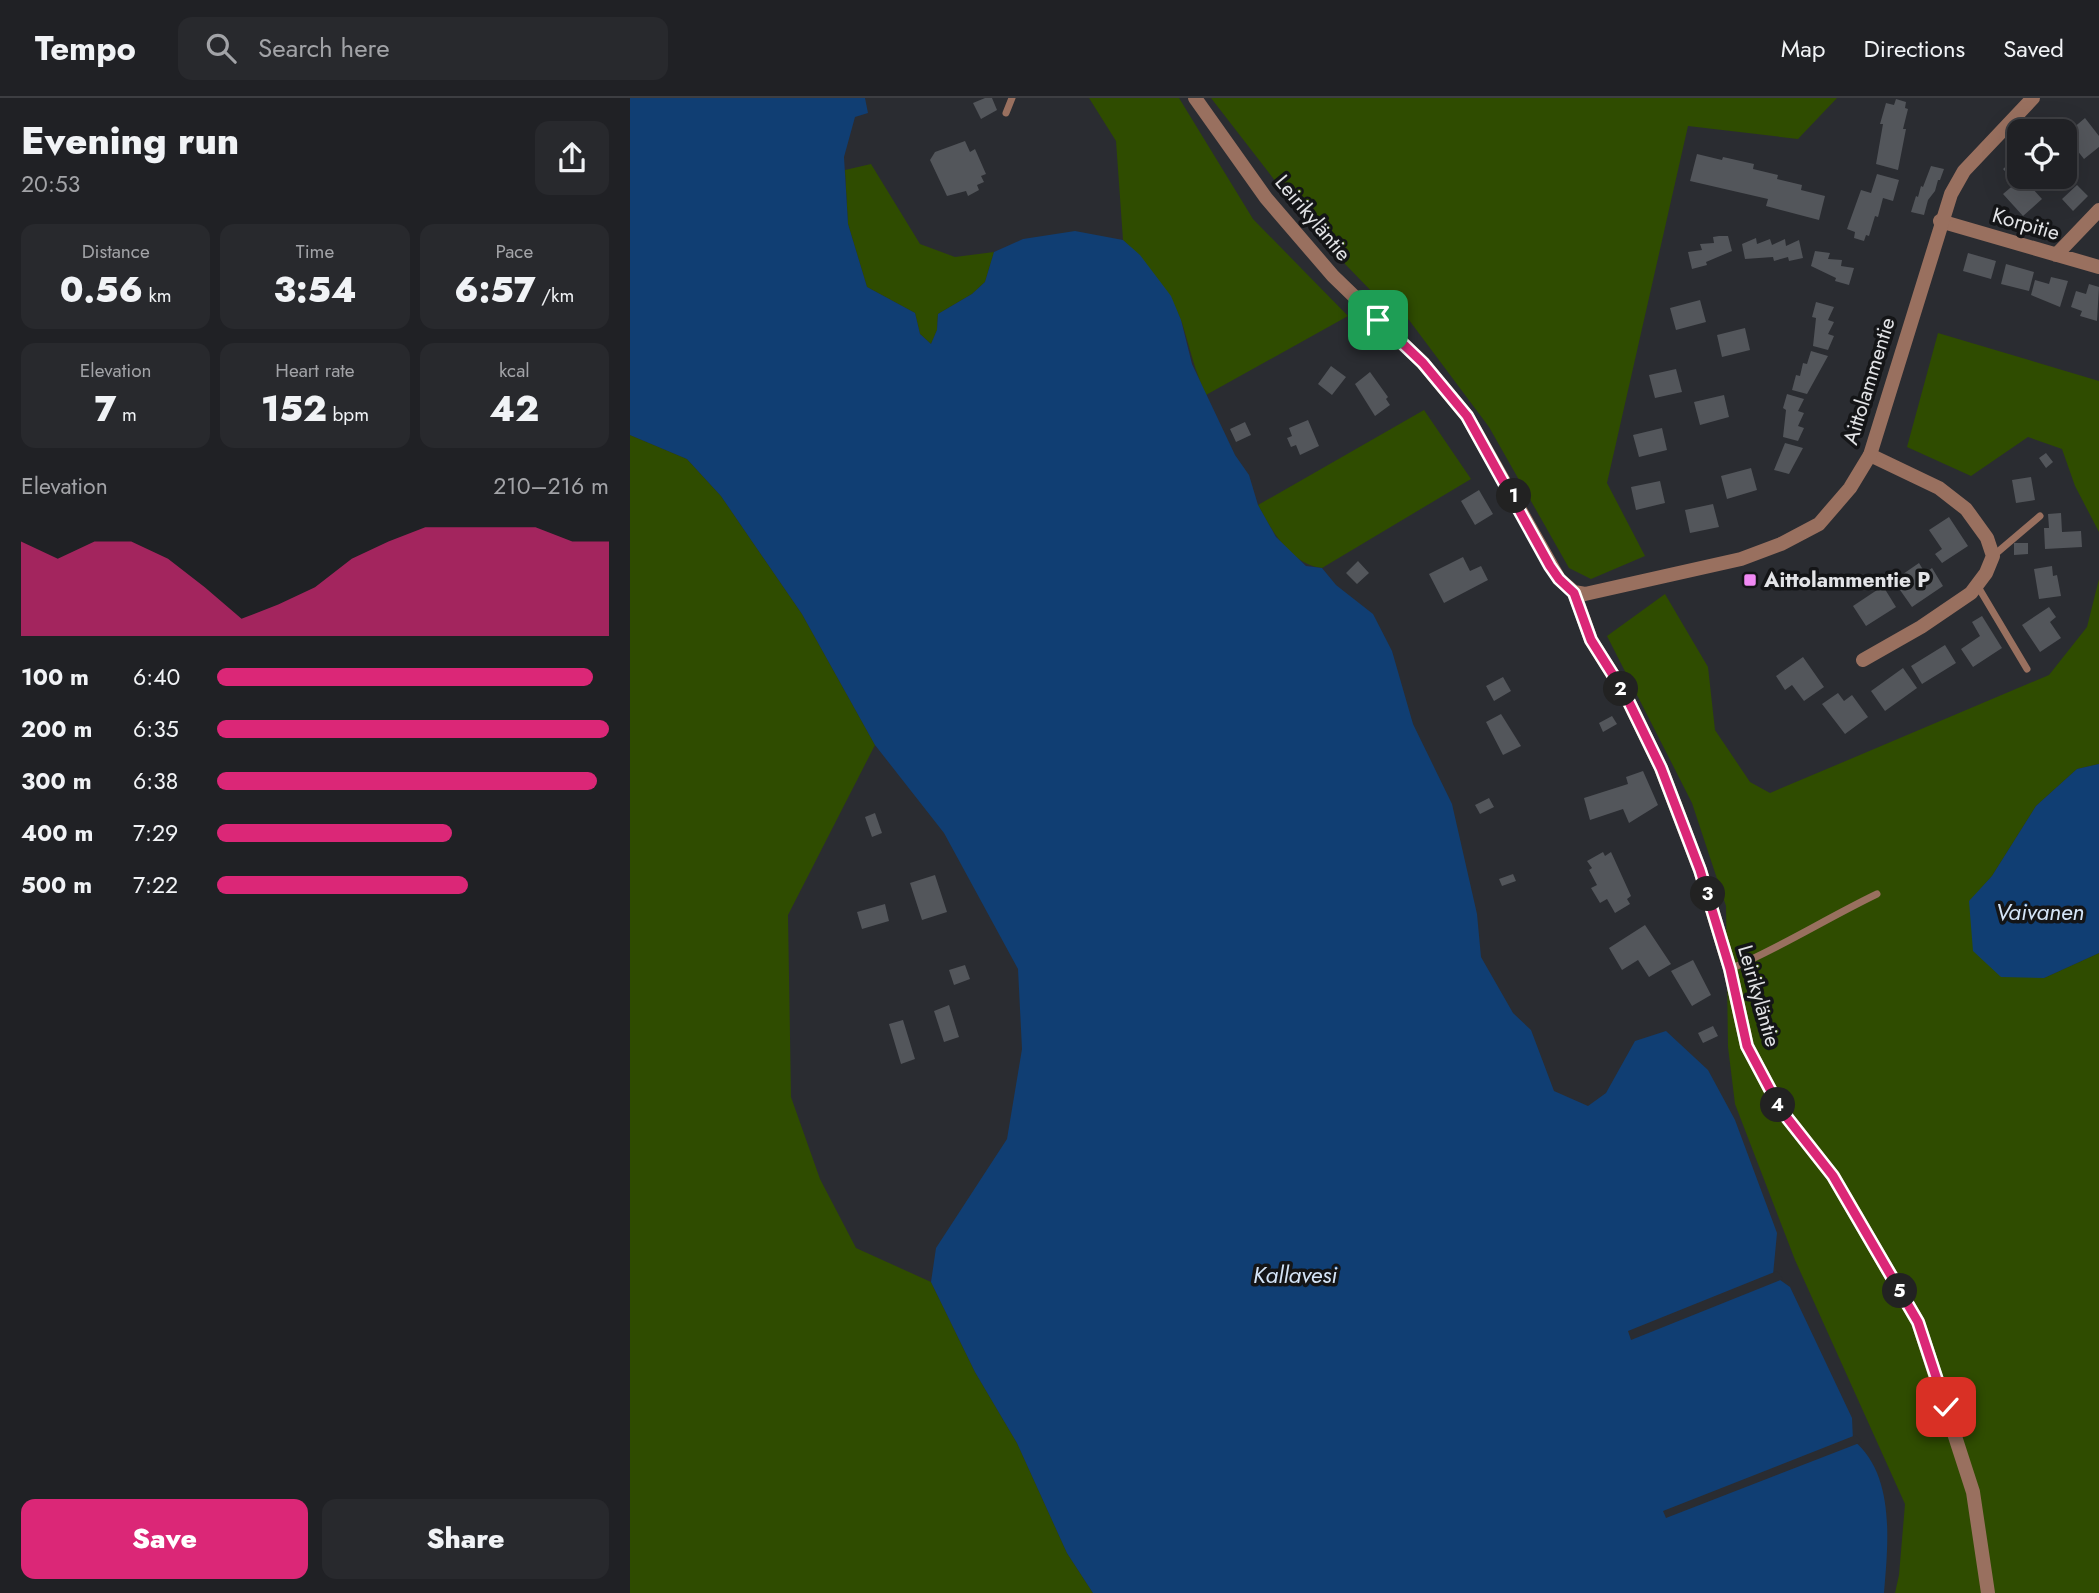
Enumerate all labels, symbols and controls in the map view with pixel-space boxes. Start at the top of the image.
search box [178,17,668,80]
text: Tempo [35,25,136,72]
icon: search [202,29,240,67]
text: Search here [258,29,390,67]
text: Map [1781,31,1826,66]
text: Directions [1864,31,1965,66]
text: Saved [2003,31,2064,66]
text: Evening run [21,113,239,168]
map controls [2007,119,2077,189]
button: locate [2007,119,2077,189]
button: share [535,121,609,195]
text: 20:53 [21,167,80,201]
street label: Leirikyläntie [1268,168,1358,268]
street label: Korpitie [1989,200,2063,248]
text: Distance [82,238,150,265]
text: Time [296,238,334,265]
text: Pace [495,238,533,265]
text: 0.56 [60,265,143,315]
text: 3:54 [273,265,357,315]
text: 6:57 [454,265,536,315]
text: km [143,282,172,309]
text: /km [536,282,574,309]
pin [1348,290,1408,350]
icon: arrive [1359,301,1397,339]
street label: Aittolammentie [1835,313,1903,448]
text: Elevation [80,357,152,384]
text: Heart rate [275,357,355,384]
text: kcal [499,357,530,384]
text: 7 [94,384,116,434]
text: 152 [261,384,327,434]
text: 42 [490,384,539,434]
text: m [116,401,137,428]
text: bpm [327,401,369,428]
text: Elevation [21,469,108,503]
text: 210–216 m [493,469,609,503]
pin: 1 [1496,478,1532,514]
text: 1 [1509,482,1518,509]
place label: Aittolammentie P [1763,565,1930,595]
marker: Aittolammentie P [1742,572,1758,588]
text: 100 m [21,660,89,694]
text: 6:40 [133,660,180,694]
pin: 2 [1604,672,1639,706]
text: 2 [1614,675,1627,702]
text: 200 m [21,712,92,746]
text: 6:35 [133,712,179,746]
text: 300 m [21,764,92,798]
text: 6:38 [133,764,178,798]
text: 400 m [21,816,93,850]
text: 7:29 [133,816,178,850]
text: 500 m [21,868,92,902]
text: 7:22 [133,868,178,902]
pin: 3 [1690,876,1726,912]
text: 3 [1702,880,1713,907]
water label: Vaivanen [1996,895,2084,929]
street label: Leirikyläntie [1730,942,1788,1051]
pin: 4 [1760,1088,1796,1122]
text: 4 [1771,1091,1784,1118]
water label: Kallavesi [1253,1258,1338,1292]
pin: 5 [1882,1274,1918,1308]
text: 5 [1893,1277,1906,1304]
pin [1916,1377,1976,1437]
icon: check [1927,1388,1965,1426]
button: Save [21,1499,308,1579]
button: Share [322,1499,609,1579]

